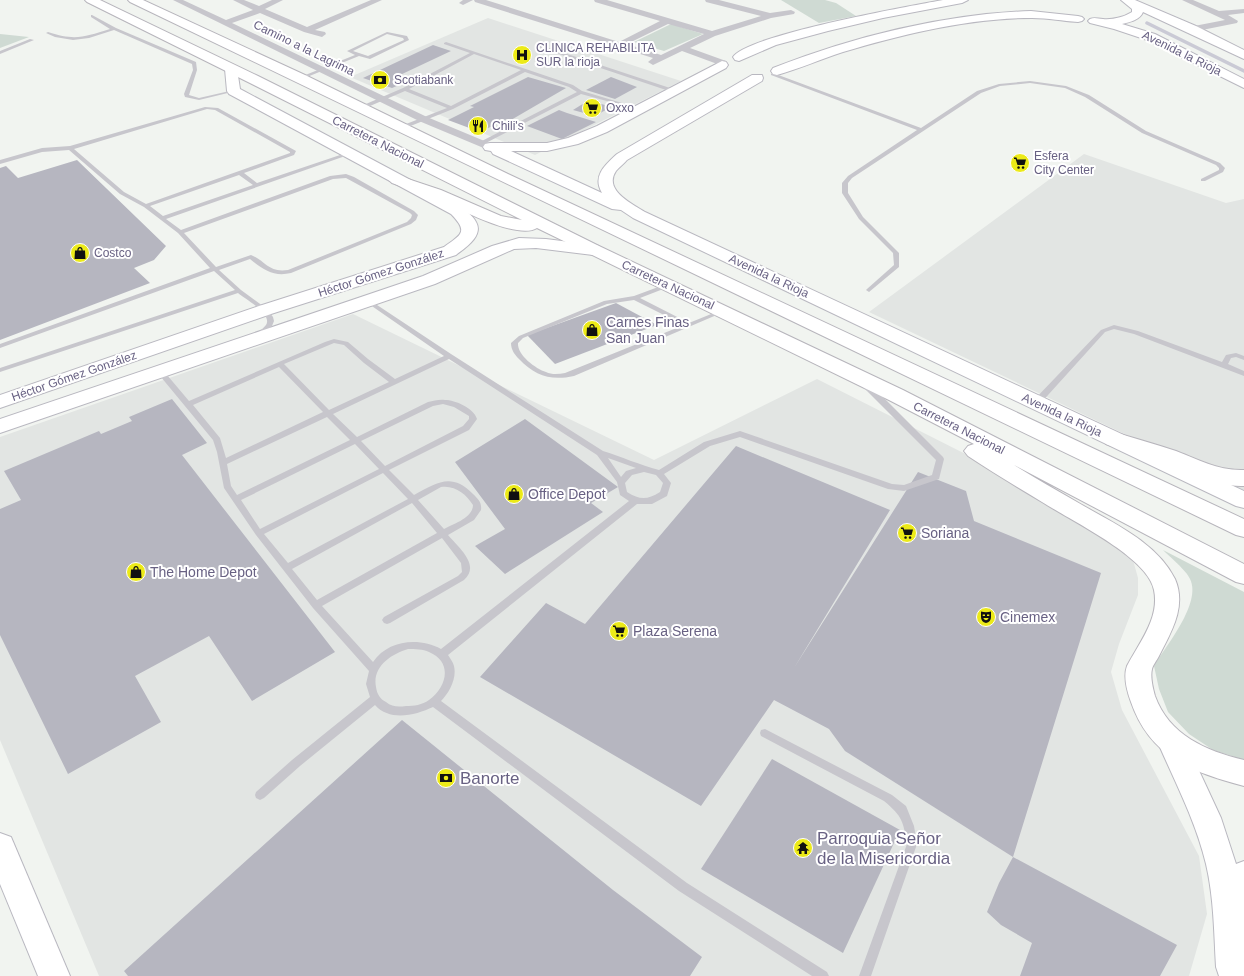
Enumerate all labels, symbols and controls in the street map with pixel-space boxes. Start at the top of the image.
street label: Camino a la Lagrima [251,17,357,79]
street label: Avenida la Rioja [1140,28,1224,78]
place label: CLINICA REHABILITA SUR la rioja [536,41,655,69]
hospital icon: CLINICA REHABILITA SUR la rioja [511,44,533,66]
bank icon: Scotiabank [369,69,391,91]
place label: Scotiabank [394,73,454,87]
supermarket icon: Oxxo [581,97,603,119]
place label: Oxxo [606,101,634,115]
street label: Carretera Nacional [330,113,426,171]
restaurant icon: Chili's [467,115,489,137]
place label: Chili's [492,119,524,133]
place label: Esfera City Center [1034,149,1094,177]
supermarket icon: Esfera City Center [1009,152,1031,174]
shop icon: Costco [69,242,91,264]
place label: Costco [94,246,132,260]
street label: Héctor Gómez González [316,246,446,300]
street label: Avenida la Rioja [727,251,811,301]
street label: Carretera Nacional [619,257,717,313]
place label: Carnes Finas San Juan [606,314,689,346]
shop icon: Carnes Finas San Juan [581,319,603,341]
street label: Héctor Gómez González [10,348,138,404]
street label: Avenida la Rioja [1020,390,1104,440]
street label: Carretera Nacional [911,399,1007,457]
shop icon: Office Depot [503,483,525,505]
place label: Office Depot [528,486,606,502]
supermarket icon: Soriana [896,522,918,544]
place label: Soriana [921,525,969,541]
shop icon: The Home Depot [125,561,147,583]
place label: The Home Depot [150,564,257,580]
theatre icon: Cinemex [975,606,997,628]
place label: Cinemex [1000,609,1055,625]
supermarket icon: Plaza Serena [608,620,630,642]
place label: Plaza Serena [633,623,717,639]
bank icon: Banorte [435,767,457,789]
place label: Banorte [460,769,520,788]
place label: Parroquia Señor de la Misericordia [817,829,951,868]
temple icon: Parroquia Señor de la Misericordia [792,837,814,859]

